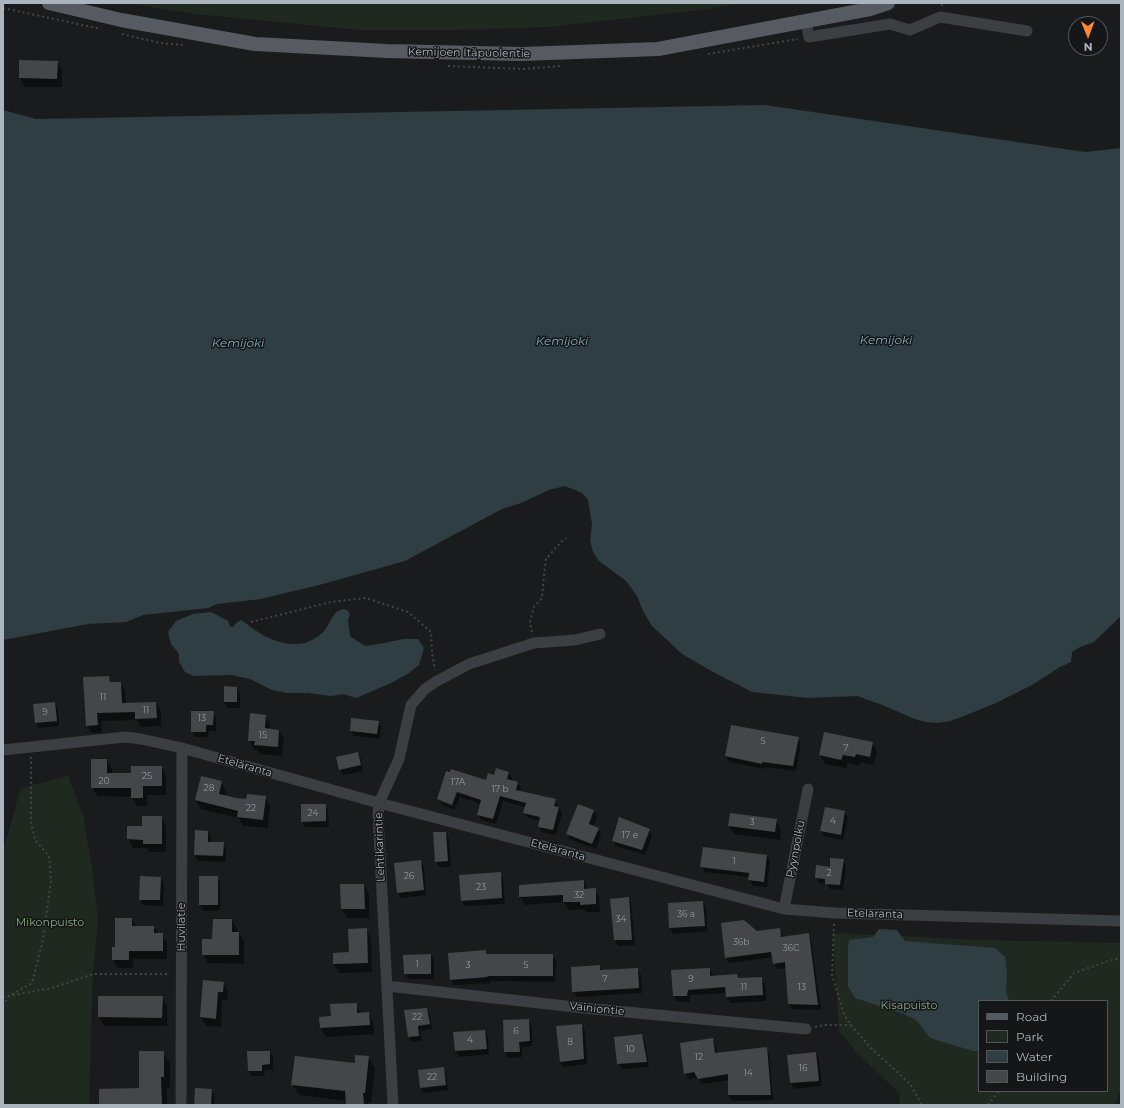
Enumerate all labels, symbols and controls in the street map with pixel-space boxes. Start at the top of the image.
north arrow [1068,16,1108,56]
text: N [1084,40,1093,54]
street label: Kemijoen Itäpuolentie [408,45,530,61]
water label: Kemijoki [860,333,912,347]
water label: Kemijoki [536,334,588,348]
water label: Kemijoki [212,336,264,350]
house number: 11 [100,692,106,702]
house number: 11 [143,705,149,715]
house number: 9 [42,707,48,717]
house number: 13 [198,713,206,723]
house number: 15 [259,730,267,740]
house number: 5 [760,736,766,746]
house number: 7 [843,743,849,753]
street label: Eteläranta [216,752,274,780]
house number: 25 [142,771,152,781]
house number: 20 [98,776,110,786]
house number: 17A [451,777,465,787]
house number: 28 [204,783,214,793]
house number: 17 b [491,784,509,794]
house number: 22 [246,803,256,813]
house number: 24 [308,808,318,818]
street label: Lehtikarintie [372,812,388,882]
house number: 4 [830,816,836,826]
house number: 3 [749,817,755,827]
street label: Pyynpolku [784,819,808,879]
house number: 17 e [622,830,638,840]
street label: Eteläranta [529,836,587,864]
house number: 1 [732,856,736,866]
house number: 2 [826,868,832,878]
house number: 26 [404,871,414,881]
house number: 23 [476,882,486,892]
house number: 32 [574,890,584,900]
street label: Huvilatie [175,903,189,951]
street label: Eteläranta [847,906,903,922]
house number: 36 a [677,909,695,919]
house number: 34 [615,914,627,924]
park label: Mikonpuisto [16,916,84,930]
house number: 36b [733,937,749,947]
house number: 36C [783,943,799,953]
house number: 1 [415,959,419,969]
house number: 3 [465,960,471,970]
house number: 5 [523,960,529,970]
house number: 7 [602,974,608,984]
house number: 9 [688,974,694,984]
house number: 11 [741,982,747,992]
house number: 13 [798,982,806,992]
park label: Kisapuisto [881,999,937,1013]
street label: Vainiontie [569,1000,625,1018]
legend [978,1000,1108,1092]
text: Road [1016,1009,1047,1024]
house number: 22 [412,1012,422,1022]
house number: 6 [513,1026,519,1036]
text: Park [1016,1029,1043,1044]
house number: 4 [467,1035,473,1045]
house number: 8 [567,1037,573,1047]
house number: 10 [625,1044,635,1054]
text: Water [1016,1049,1052,1064]
house number: 12 [695,1052,703,1062]
house number: 16 [799,1063,807,1073]
house number: 14 [743,1068,753,1078]
text: Building [1016,1069,1067,1084]
house number: 22 [427,1072,437,1082]

